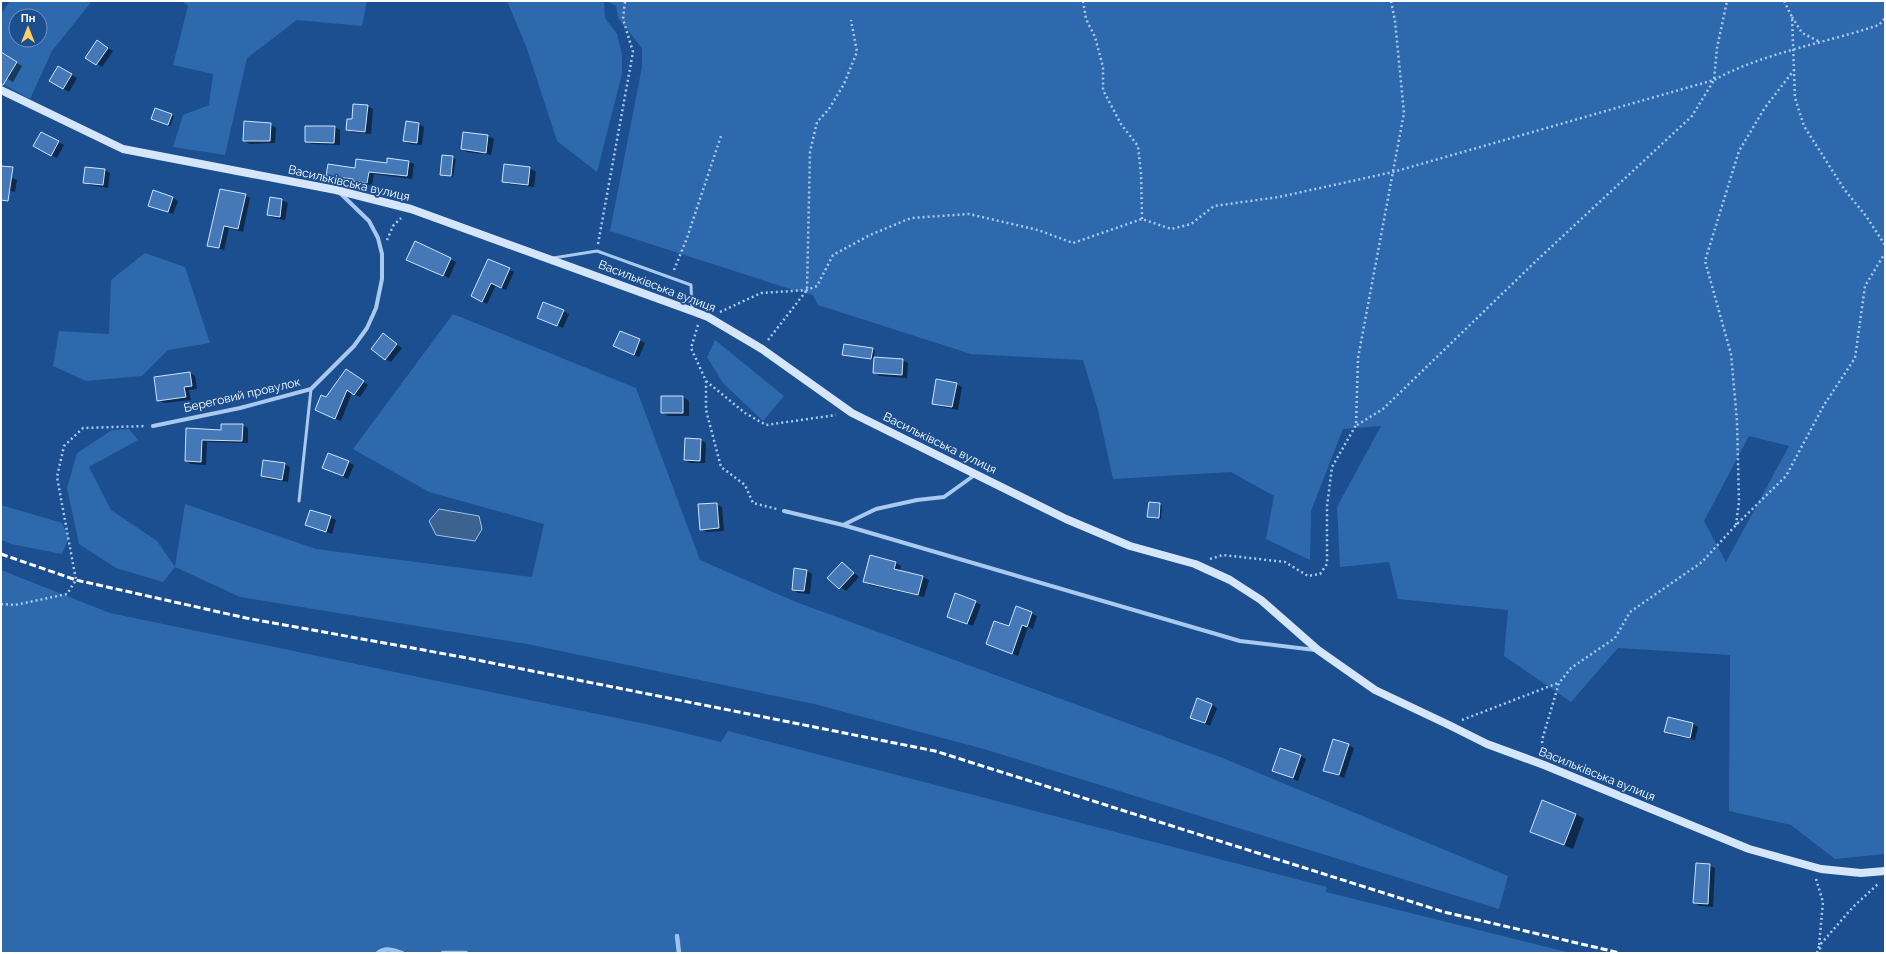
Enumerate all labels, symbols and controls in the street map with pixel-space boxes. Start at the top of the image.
north arrow [8,8,48,48]
text: Пн [21,12,35,25]
street label: Васильківська вулиця [287,162,411,204]
street label: Васильківська вулиця [596,257,718,315]
street label: Береговий провулок [182,375,302,415]
street label: Васильківська вулиця [881,409,999,477]
street label: Васильківська вулиця [1537,744,1657,804]

